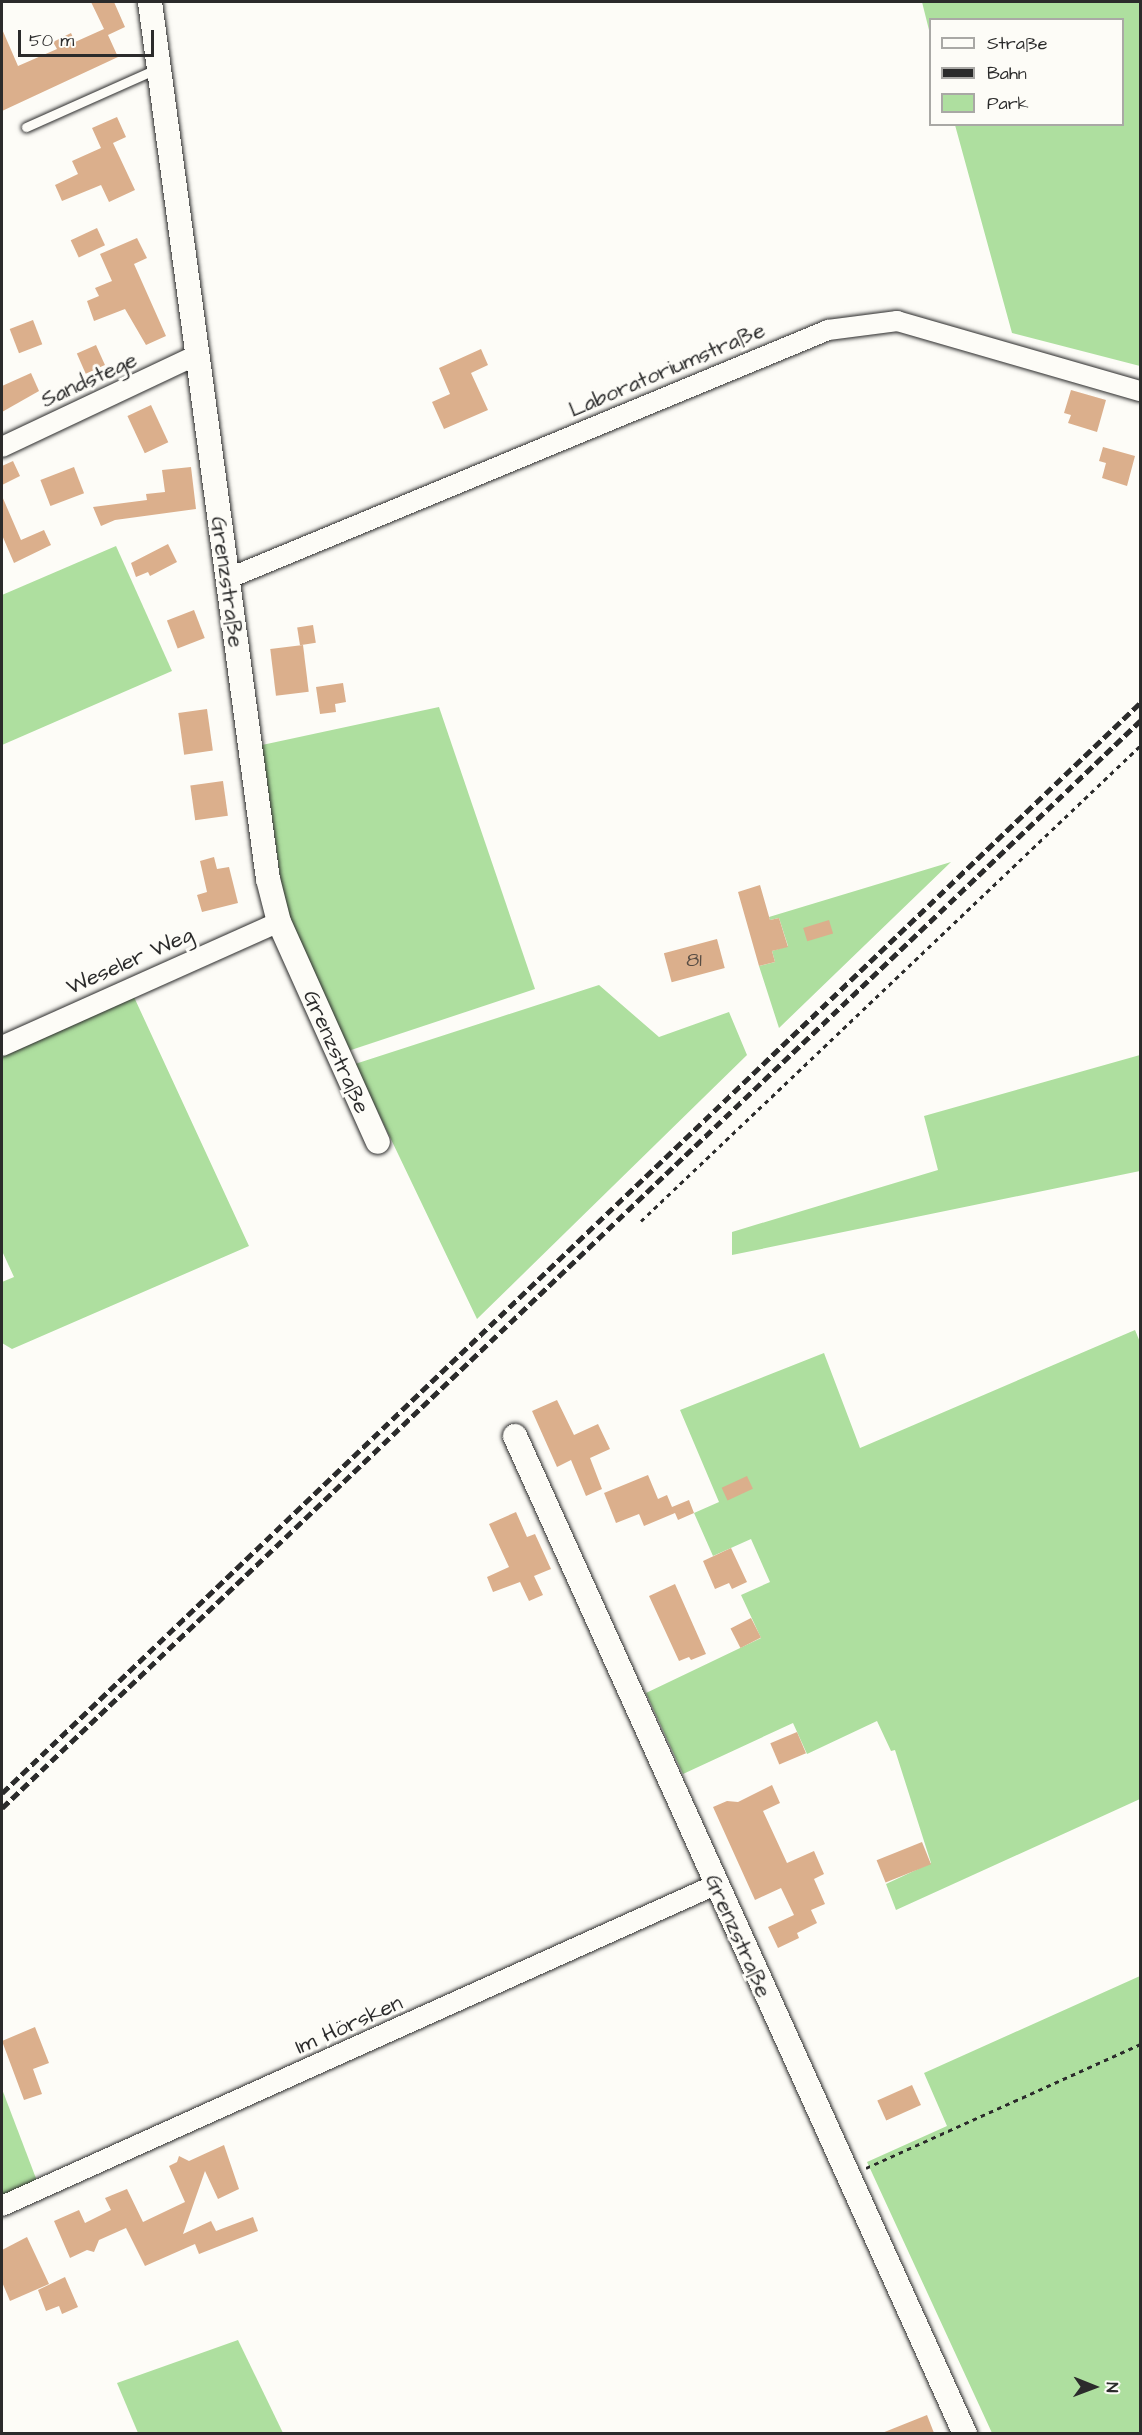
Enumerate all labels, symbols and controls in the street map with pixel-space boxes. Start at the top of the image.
scale bar [21,18,158,56]
legend [929,18,1124,126]
text: 50 m [29,28,74,53]
text: Straße [987,31,1047,56]
text: Bahn [987,61,1027,86]
text: Park [987,91,1029,116]
street label: Laboratoriumstraße [565,317,769,423]
street label: Sandstege [37,346,141,414]
street label: Grenzstraße [205,515,249,649]
street label: Weseler Weg [63,921,197,1001]
house number: 81 [686,948,702,972]
street label: Grenzstraße [297,986,375,1118]
street label: Grenzstraße [699,1870,777,2002]
street label: Im Hörsken [291,1990,407,2060]
north arrow [1064,2357,1124,2417]
text: N [1101,2382,1123,2393]

